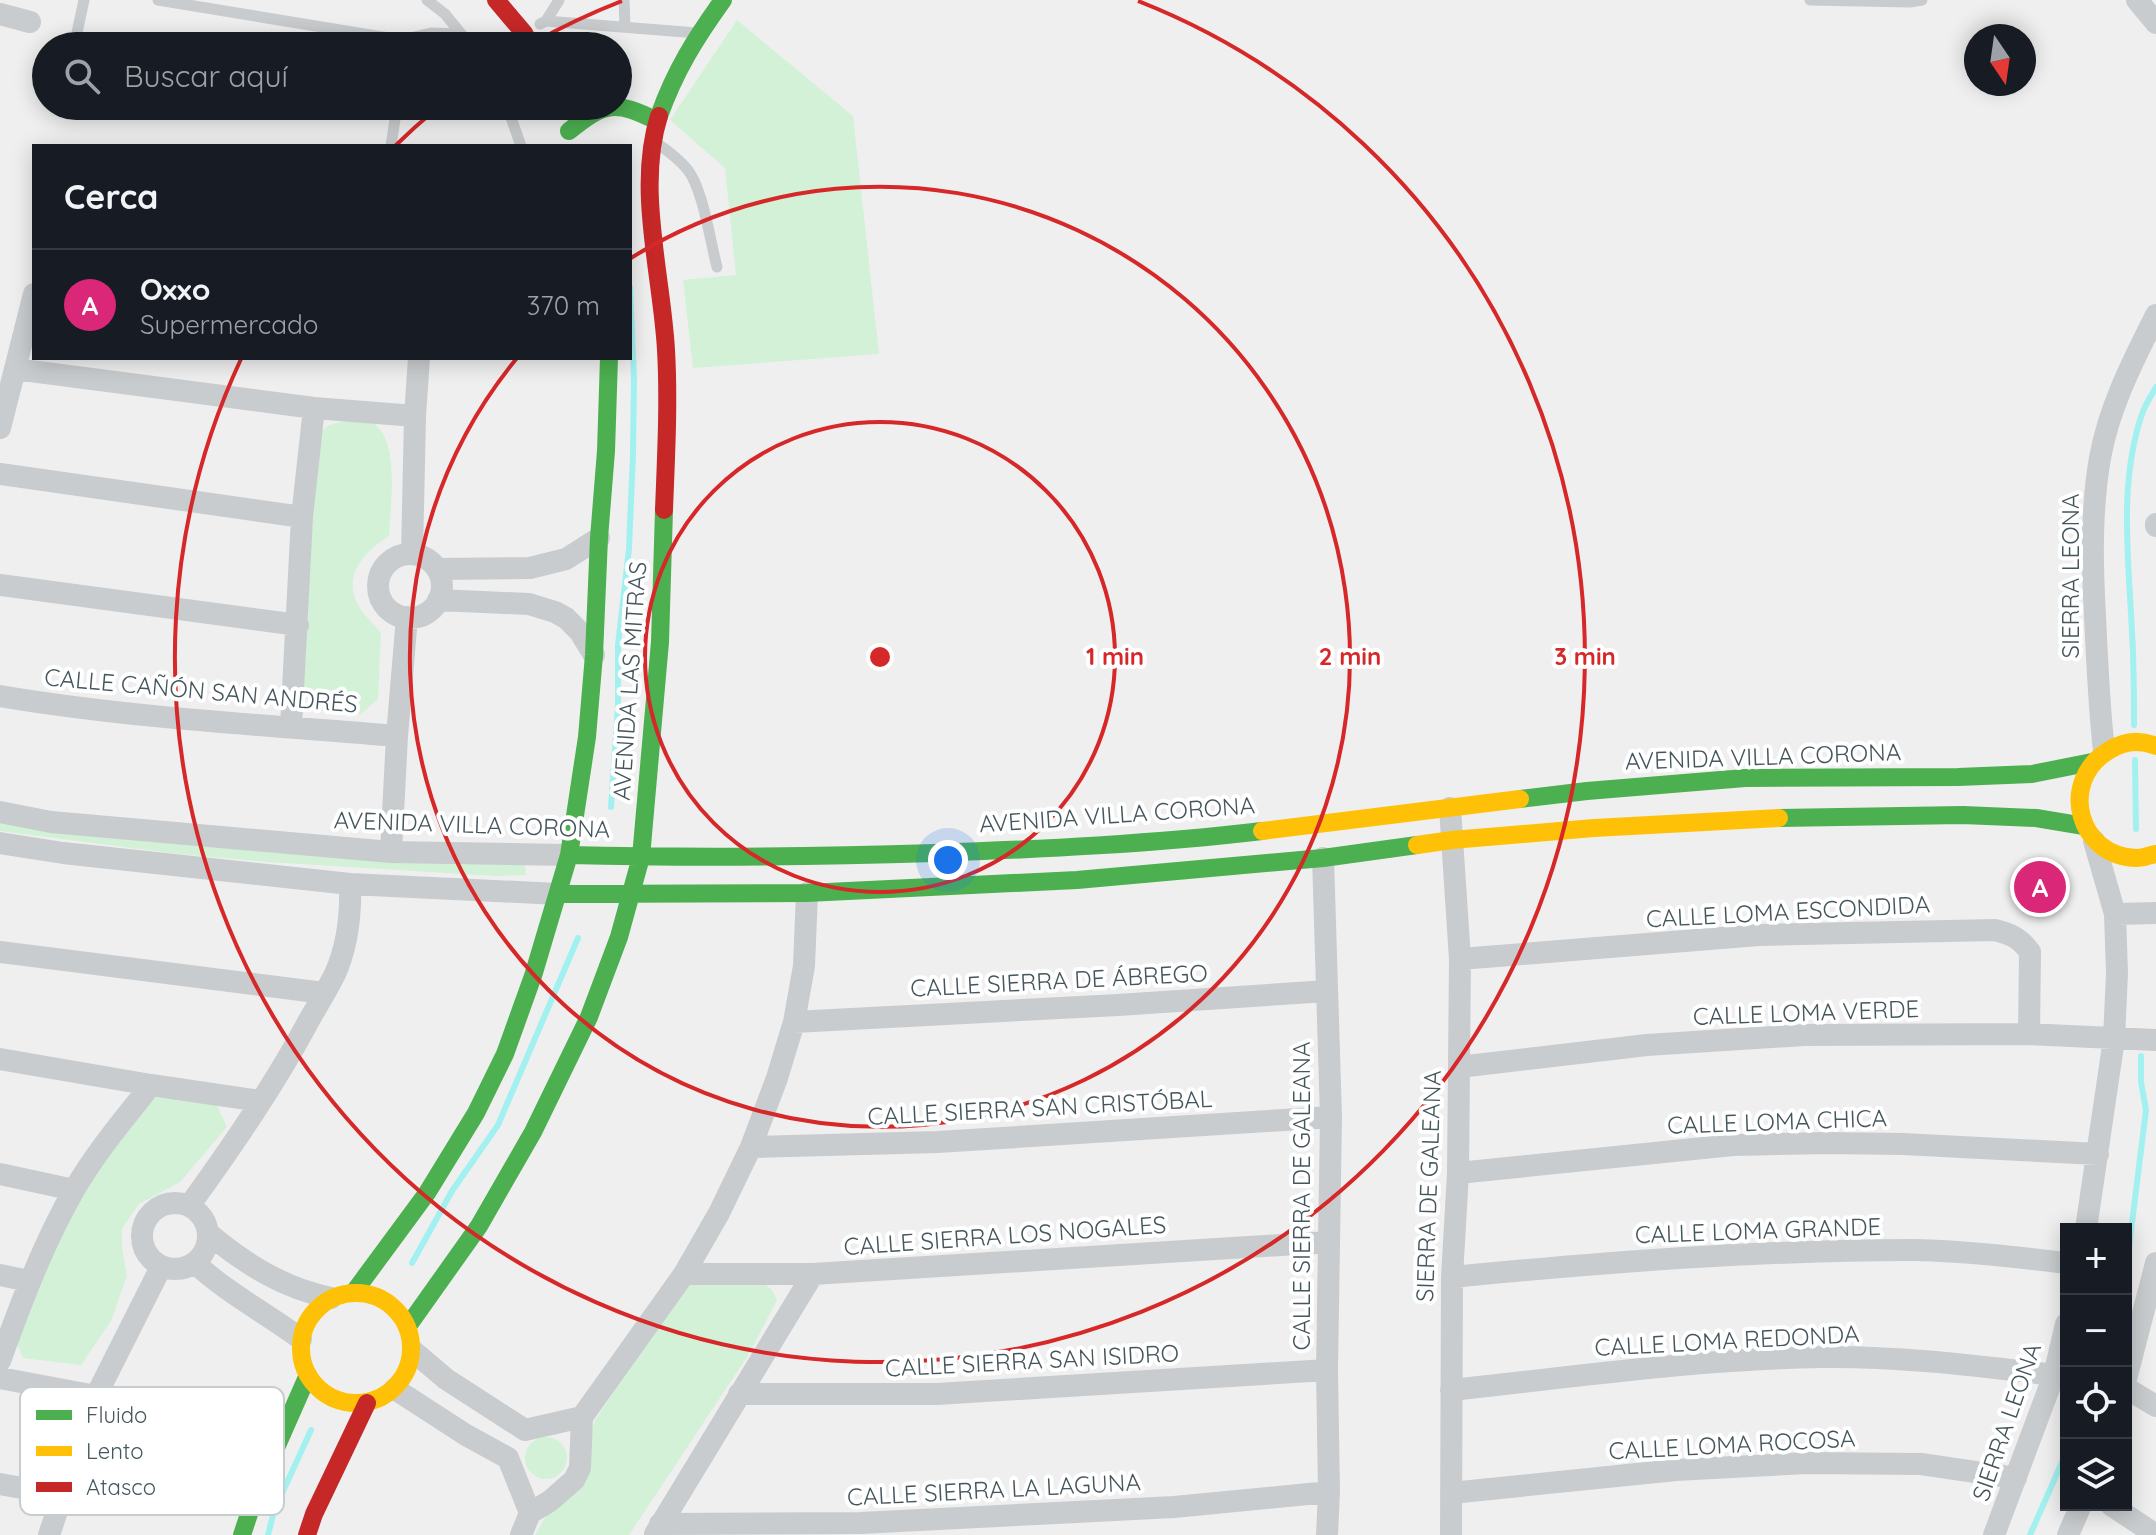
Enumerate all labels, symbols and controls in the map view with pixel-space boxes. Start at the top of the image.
north arrow [1964,24,2036,96]
search box [32,32,632,120]
icon: search [60,54,104,98]
text: Buscar aquí [124,57,288,95]
text: Cerca [64,175,158,218]
text: Oxxo [140,270,210,308]
text: A [82,289,98,322]
text: 370 m [527,289,600,322]
text: Supermercado [140,308,318,341]
street label: SIERRA LEONA [2055,493,2085,659]
street label: AVENIDA LAS MITRAS [606,560,652,801]
text: 1 min [1086,641,1144,671]
text: 2 min [1319,641,1381,671]
text: 3 min [1554,641,1616,671]
centre of rings [866,643,894,671]
street label: CALLE CAÑÓN SAN ANDRÉS [43,661,359,719]
street label: AVENIDA VILLA CORONA [1624,736,1902,776]
street label: AVENIDA VILLA CORONA [978,789,1256,839]
street label: AVENIDA VILLA CORONA [333,804,611,844]
your location [928,840,968,880]
pin: A [2014,857,2066,917]
street label: CALLE LOMA ESCONDIDA [1645,889,1931,933]
street label: CALLE SIERRA DE ÁBREGO [910,957,1208,1003]
street label: CALLE LOMA VERDE [1692,993,1920,1031]
street label: CALLE SIERRA DE GALEANA [1286,1042,1316,1350]
street label: SIERRA DE GALEANA [1409,1070,1447,1302]
street label: CALLE SIERRA SAN CRISTÓBAL [867,1083,1213,1131]
street label: CALLE LOMA CHICA [1667,1102,1887,1140]
street label: CALLE SIERRA LOS NOGALES [843,1209,1167,1261]
street label: CALLE LOMA GRANDE [1634,1211,1882,1249]
map controls [2060,1223,2132,1511]
button: + [2060,1223,2132,1295]
button: − [2060,1295,2132,1367]
street label: CALLE LOMA REDONDA [1594,1318,1860,1362]
street label: CALLE SIERRA SAN ISIDRO [884,1337,1180,1383]
street label: SIERRA LEONA [1965,1339,2047,1505]
button: locate [2060,1367,2132,1439]
legend [20,1387,284,1515]
text: Fluido [86,1401,147,1429]
street label: CALLE LOMA ROCOSA [1608,1423,1856,1465]
text: Lento [86,1437,144,1465]
button: layers [2060,1439,2132,1511]
street label: CALLE SIERRA LA LAGUNA [846,1466,1142,1512]
text: Atasco [86,1473,156,1501]

